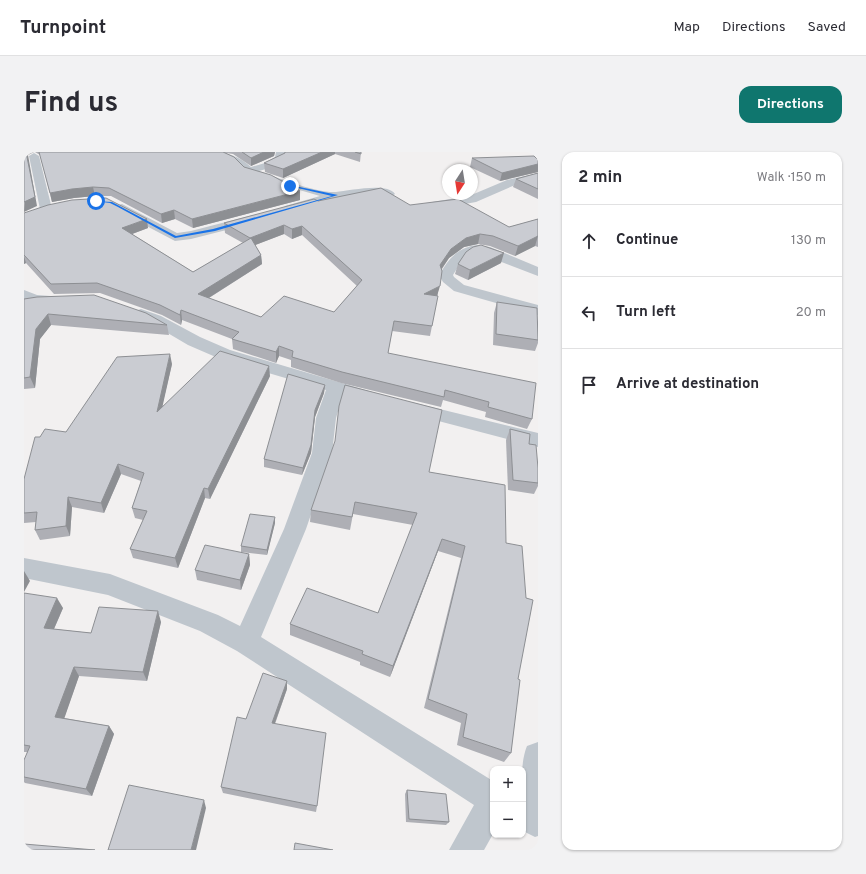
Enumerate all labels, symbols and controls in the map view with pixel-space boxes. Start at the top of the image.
text: Turnpoint [20,16,106,40]
text: Map [674,19,700,36]
text: Directions [722,19,786,36]
text: Saved [808,19,846,36]
text: Find us [24,86,118,122]
button: Directions [739,86,842,123]
north arrow [442,164,478,200]
text: 2 min [578,167,622,189]
text: Walk · 150 m [757,170,826,186]
route end [281,177,299,195]
route start [87,192,105,210]
icon: ahead [578,230,600,252]
text: Continue [616,231,678,250]
text: 130 m [791,233,826,249]
icon: left [578,302,600,324]
text: Turn left [616,303,676,322]
text: 20 m [796,305,826,321]
icon: arrive [578,374,600,396]
text: Arrive at destination [616,375,759,394]
map controls [490,766,526,838]
button: + [490,766,526,802]
button: − [490,802,526,838]

